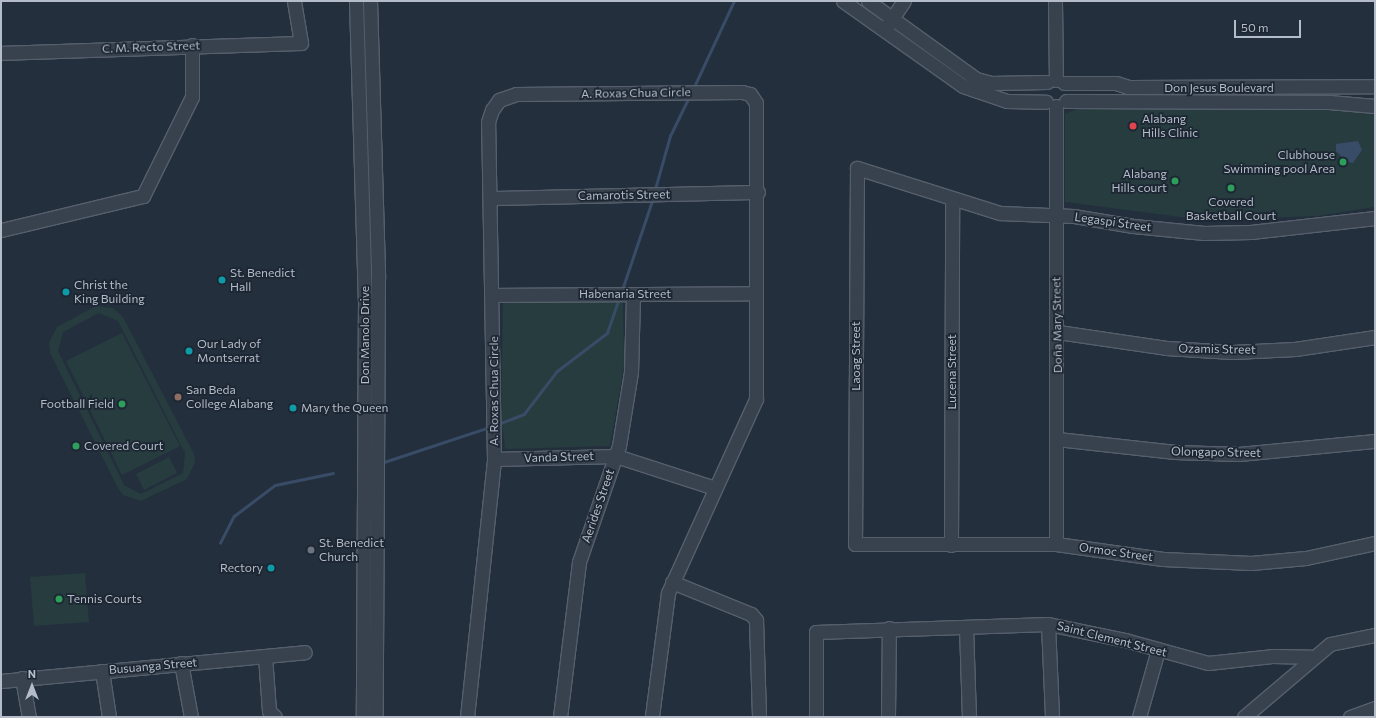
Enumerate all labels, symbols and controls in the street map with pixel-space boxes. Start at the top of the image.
scale bar [1236,12,1303,38]
text: 50 m [1241,20,1269,34]
street label: C. M. Recto Street [102,38,200,56]
street label: Don Jesus Boulevard [1164,81,1274,95]
street label: A. Roxas Chua Circle [581,85,691,101]
place label: Alabang Hills Clinic [1142,112,1198,140]
marker: Alabang Hills Clinic [1127,120,1139,132]
place label: Clubhouse Swimming pool Area [1224,148,1335,176]
marker: Clubhouse Swimming pool Area [1338,157,1348,167]
place label: Alabang Hills court [1112,167,1167,195]
marker: Alabang Hills court [1170,176,1180,186]
marker: Covered Basketball Court [1226,183,1236,193]
street label: Camarotis Street [578,187,670,203]
place label: Covered Basketball Court [1186,195,1276,223]
street label: Legaspi Street [1074,209,1152,235]
place label: St. Benedict Hall [230,266,295,294]
marker: St. Benedict Hall [217,275,227,285]
street label: Doña Mary Street [1049,277,1065,373]
place label: Christ the King Building [74,278,145,306]
street label: Don Manolo Drive [358,286,372,384]
marker: Christ the King Building [61,287,71,297]
street label: Habenaria Street [579,287,671,301]
street label: Laoag Street [849,321,863,391]
street label: Lucena Street [945,334,959,410]
street label: A. Roxas Chua Circle [487,336,501,446]
place label: Our Lady of Montserrat [197,337,261,365]
street label: Ozamis Street [1178,341,1256,357]
marker: Our Lady of Montserrat [184,346,194,356]
place label: San Beda College Alabang [186,383,273,411]
marker: San Beda College Alabang [173,392,183,402]
place label: Football Field [40,397,114,411]
marker: Football Field [117,399,127,409]
place label: Mary the Queen [301,401,388,415]
marker: Mary the Queen [288,403,298,413]
place label: Covered Court [84,439,163,453]
marker: Covered Court [71,441,81,451]
street label: Olongapo Street [1171,444,1261,460]
street label: Vanda Street [524,449,594,465]
street label: Aerides Street [579,467,617,545]
place label: St. Benedict Church [319,536,384,564]
street label: Ormoc Street [1078,540,1154,564]
marker: St. Benedict Church [306,545,316,555]
place label: Rectory [220,561,263,575]
marker: Rectory [266,563,276,573]
place label: Tennis Courts [67,592,142,606]
marker: Tennis Courts [54,594,64,604]
street label: Saint Clement Street [1055,618,1169,660]
street label: Busuanga Street [108,655,198,677]
north arrow [12,666,52,706]
text: N [28,667,36,680]

